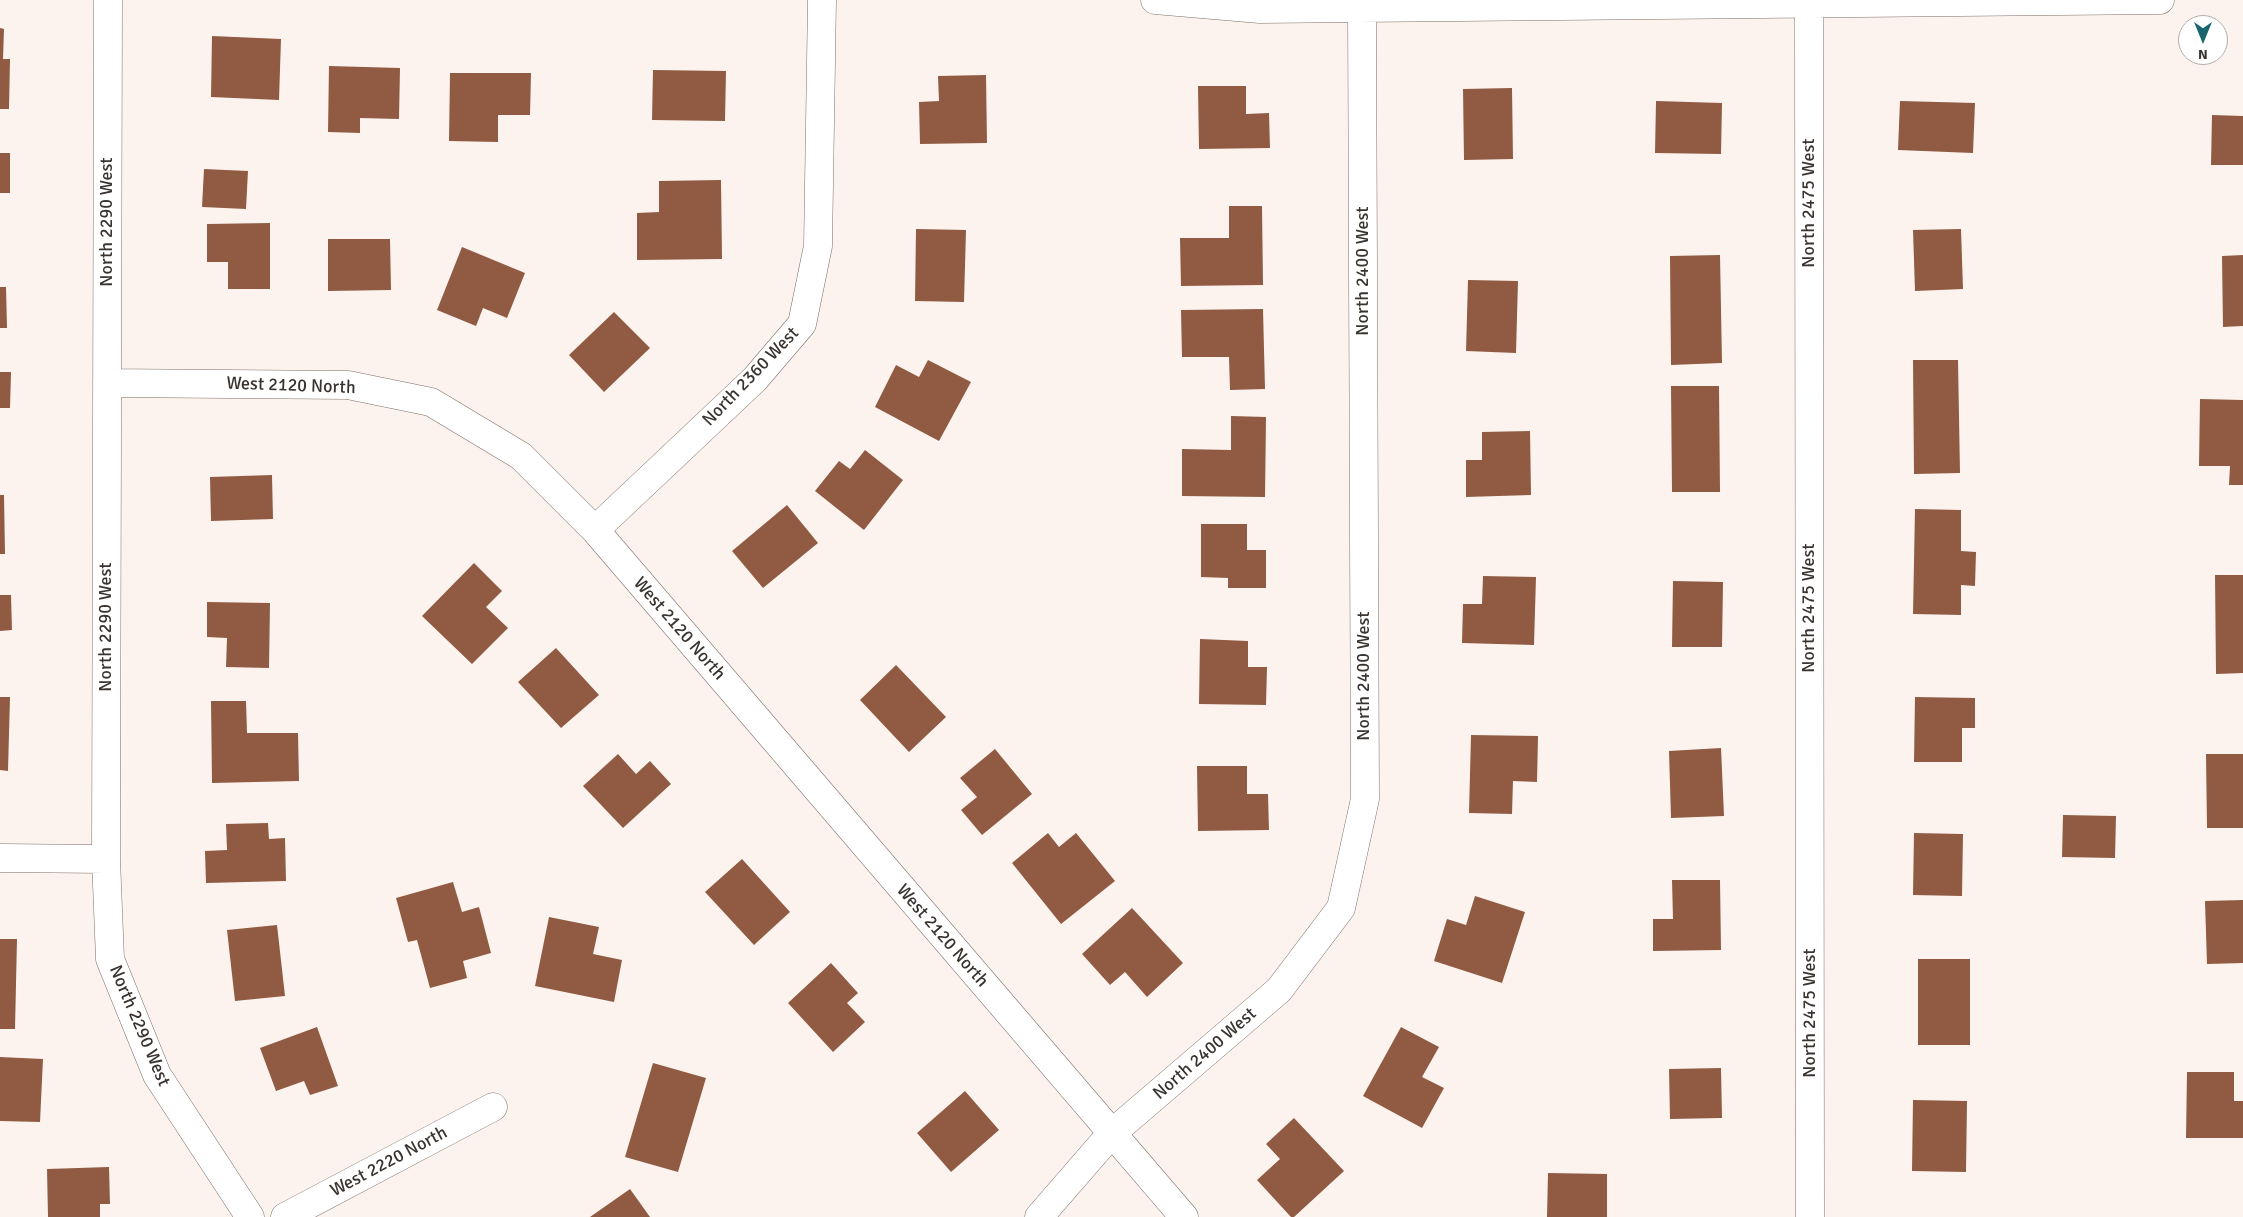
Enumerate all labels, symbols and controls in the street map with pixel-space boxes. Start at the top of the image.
north arrow [2178,15,2228,65]
text: N [2198,46,2208,63]
street label: North 2475 West [1798,138,1820,268]
street label: North 2290 West [96,157,118,287]
street label: North 2400 West [1352,206,1374,336]
street label: North 2360 West [698,323,804,431]
street label: West 2120 North [226,373,356,399]
street label: North 2475 West [1798,543,1820,673]
street label: North 2290 West [95,562,117,692]
street label: West 2120 North [628,573,730,685]
street label: North 2400 West [1353,611,1375,741]
street label: West 2120 North [891,880,993,992]
street label: North 2475 West [1799,948,1821,1078]
street label: North 2290 West [104,962,174,1090]
street label: North 2400 West [1149,1003,1261,1105]
street label: West 2220 North [327,1122,451,1202]

